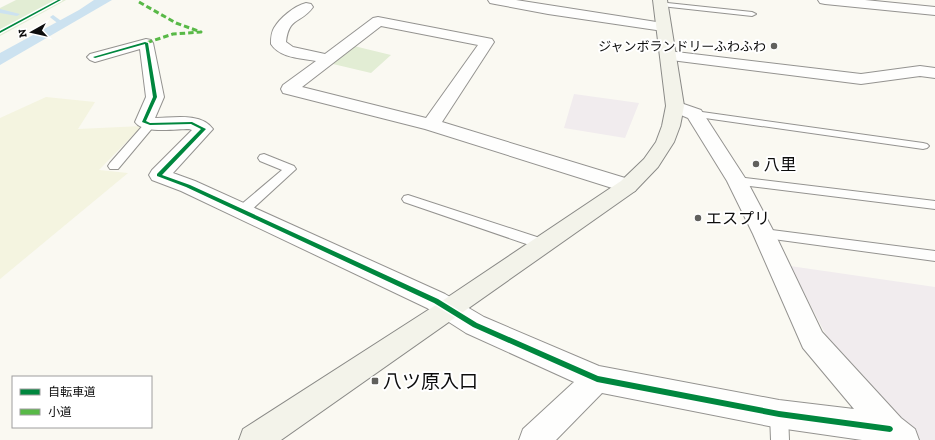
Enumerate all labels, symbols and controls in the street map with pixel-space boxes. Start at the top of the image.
north arrow [12,12,52,52]
text: N [15,28,30,38]
place label: ジャンボランドリーふわふわ [598,39,766,54]
marker: ジャンボランドリーふわふわ [769,41,779,51]
place label: 八里 [764,155,796,174]
marker: 八里 [751,159,761,169]
place label: エスプリ [706,209,770,228]
marker: エスプリ [693,213,703,223]
place label: 八ツ原入口 [383,370,478,393]
legend [12,376,152,428]
marker: 八ツ原入口 [370,376,380,386]
text: 自転車道 [48,385,96,399]
text: 小道 [48,405,72,419]

